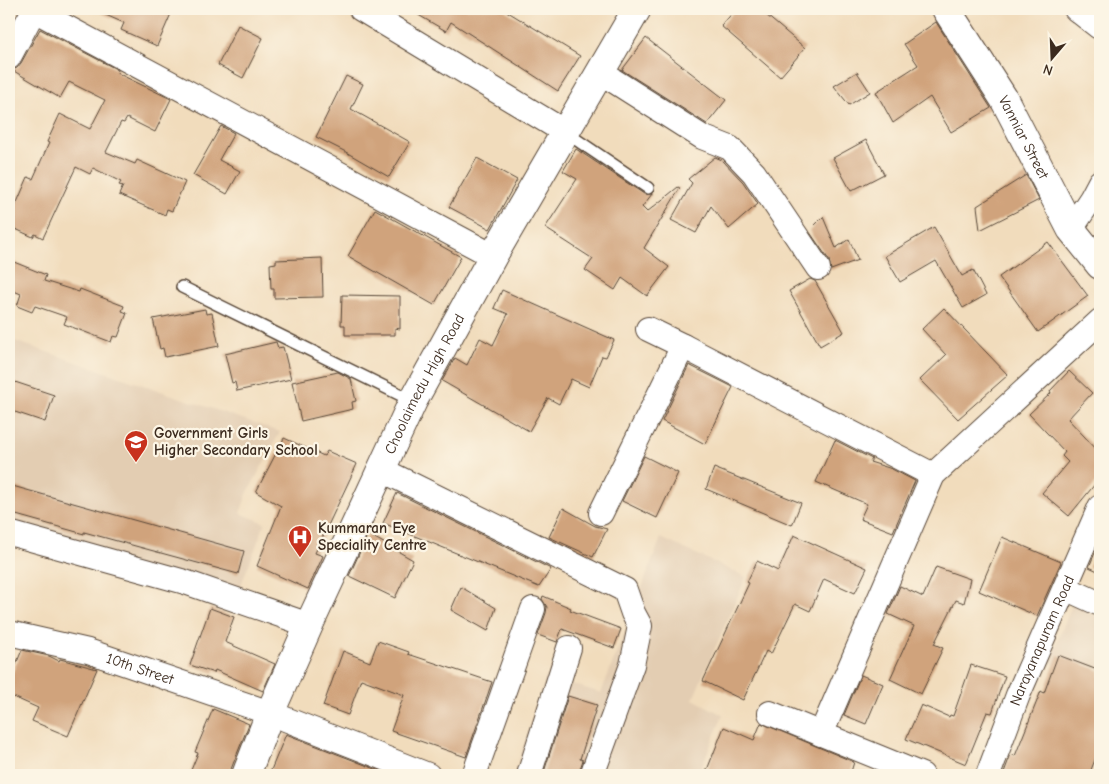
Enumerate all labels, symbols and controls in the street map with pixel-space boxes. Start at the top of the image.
north arrow [1026,32,1076,82]
text: N [1041,60,1055,79]
street label: Vanniar Street [995,92,1053,182]
street label: Choolaimedu High Road [381,311,468,457]
place label: Government Girls Higher Secondary School [154,424,318,459]
school or university icon: Government Girls Higher Secondary School [123,429,149,463]
place label: Kummaran Eye Speciality Centre [318,519,426,554]
hospital icon: Kummaran Eye Speciality Centre [287,524,313,558]
street label: Narayanapuram Road [1006,573,1078,708]
street label: 10th Street [104,649,177,689]

